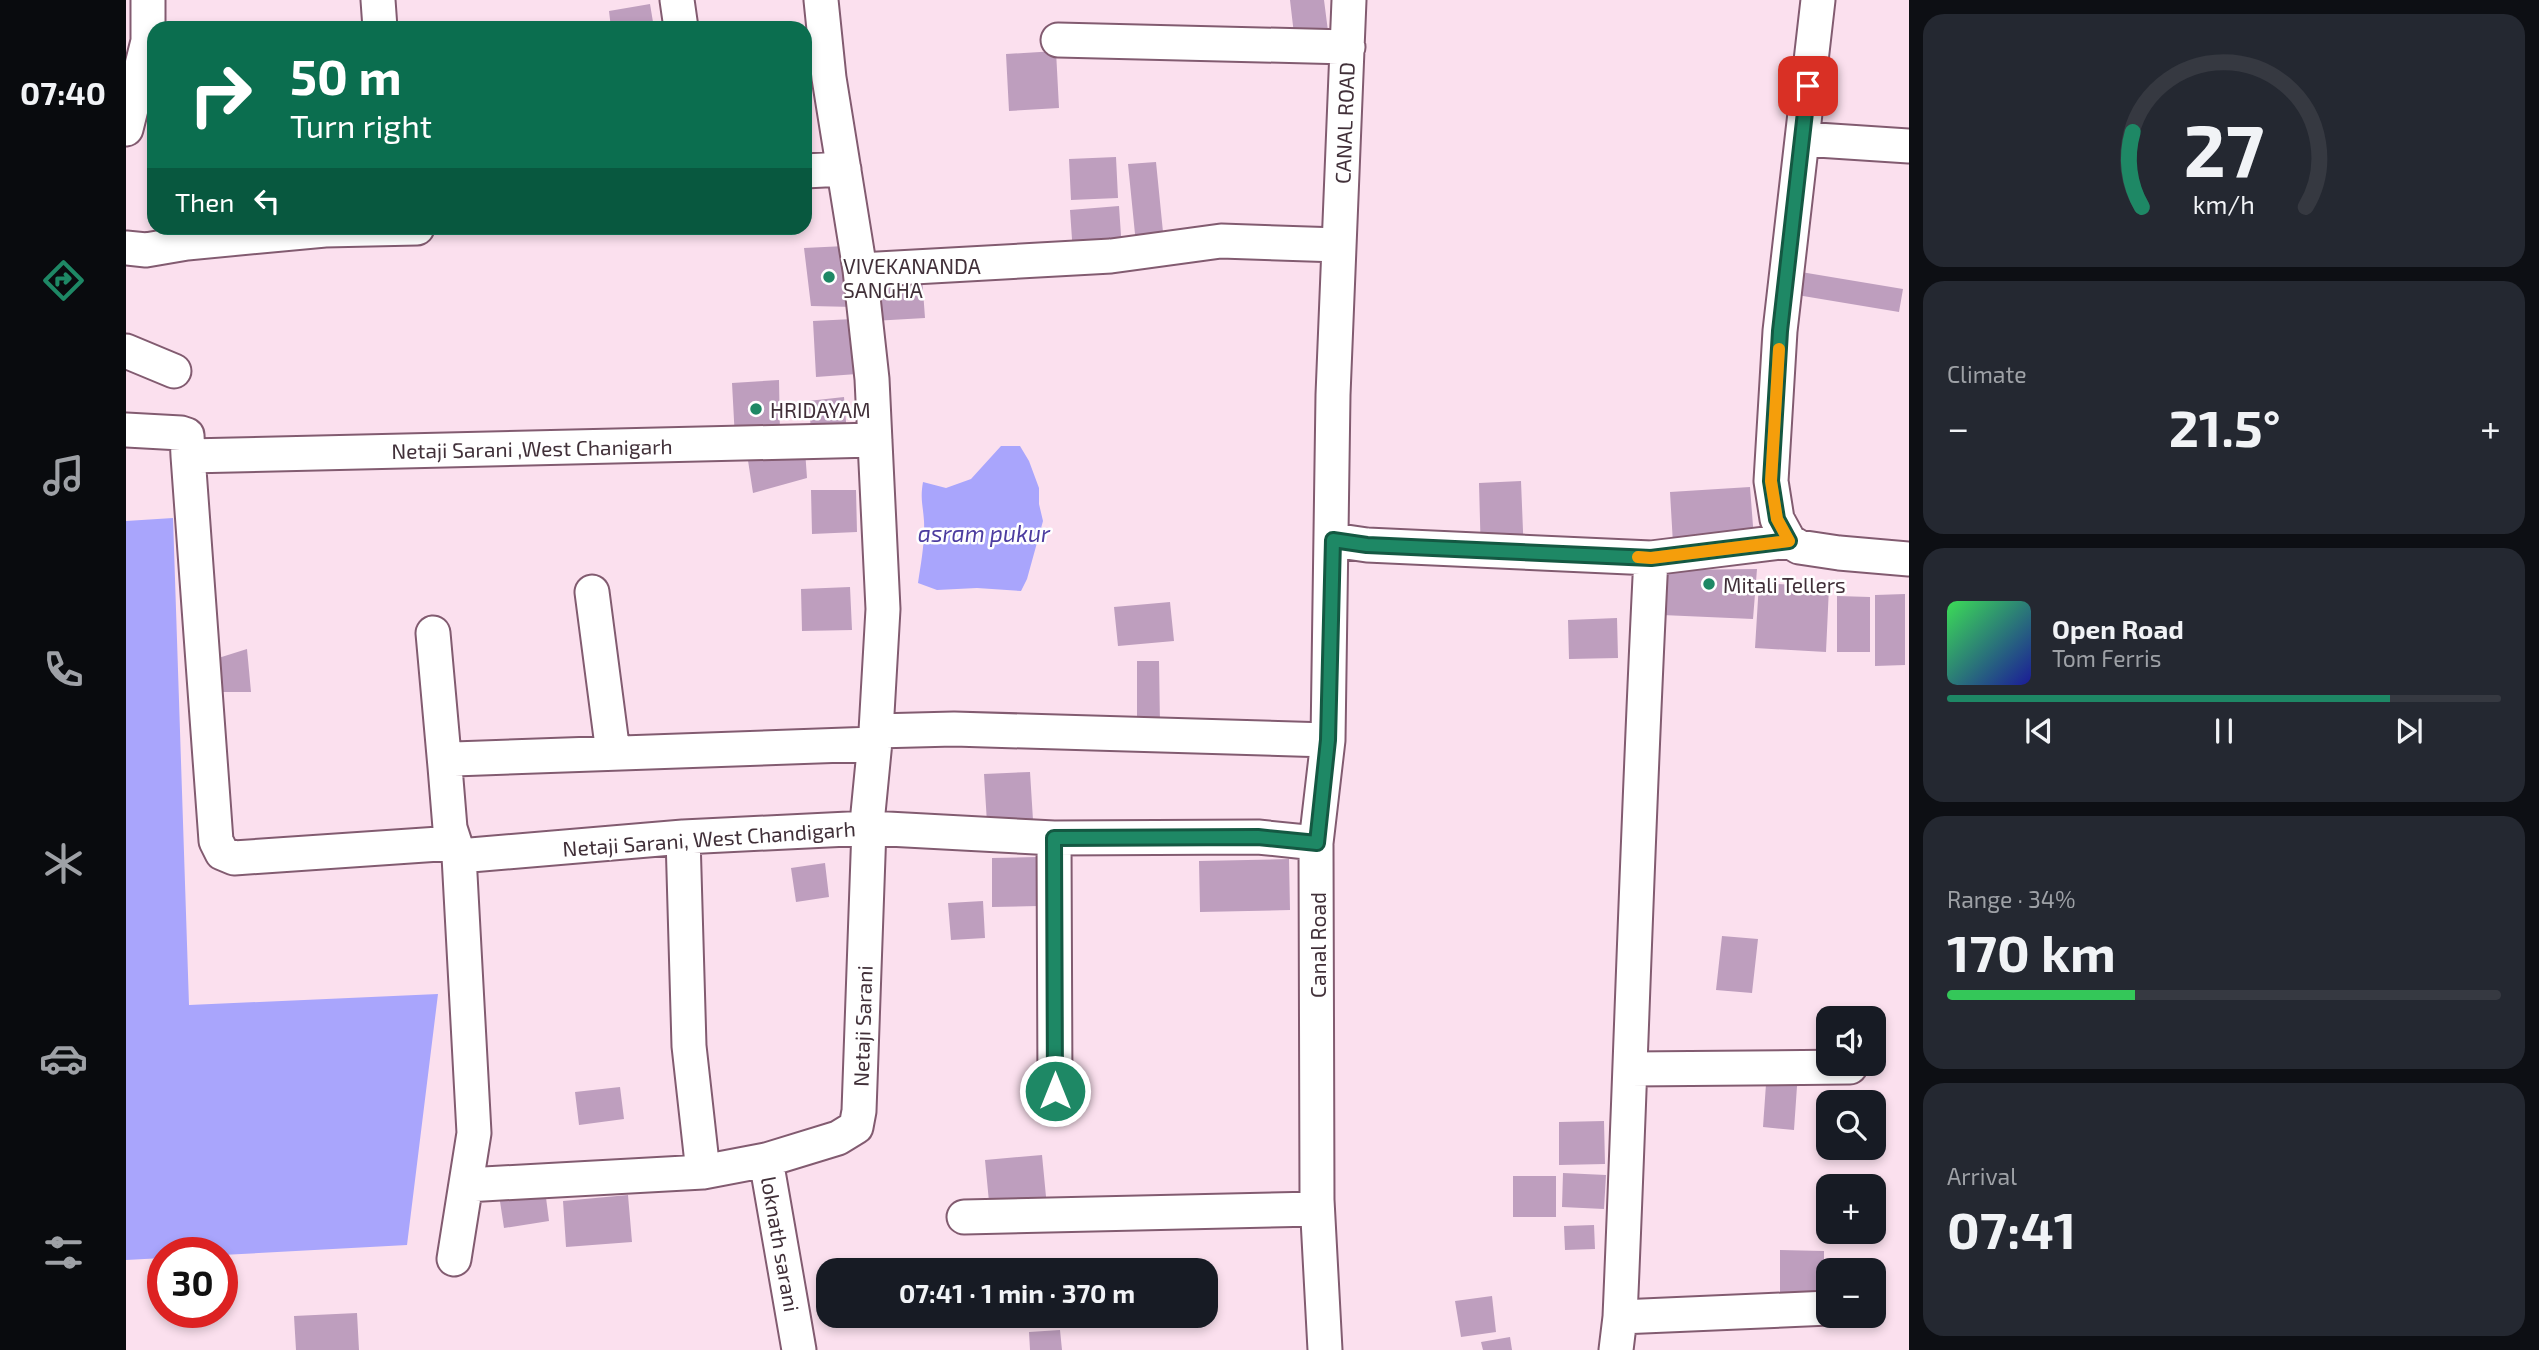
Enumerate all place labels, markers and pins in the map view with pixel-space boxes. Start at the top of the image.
pin [1778,56,1838,116]
place label: VIVEKANANDA SANGHA [843,253,981,302]
marker: VIVEKANANDA SANGHA [821,269,837,285]
place label: HRIDAYAM [770,397,871,422]
marker: HRIDAYAM [748,401,764,417]
place label: Mitali Tellers [1723,572,1846,597]
marker: Mitali Tellers [1701,576,1717,592]

